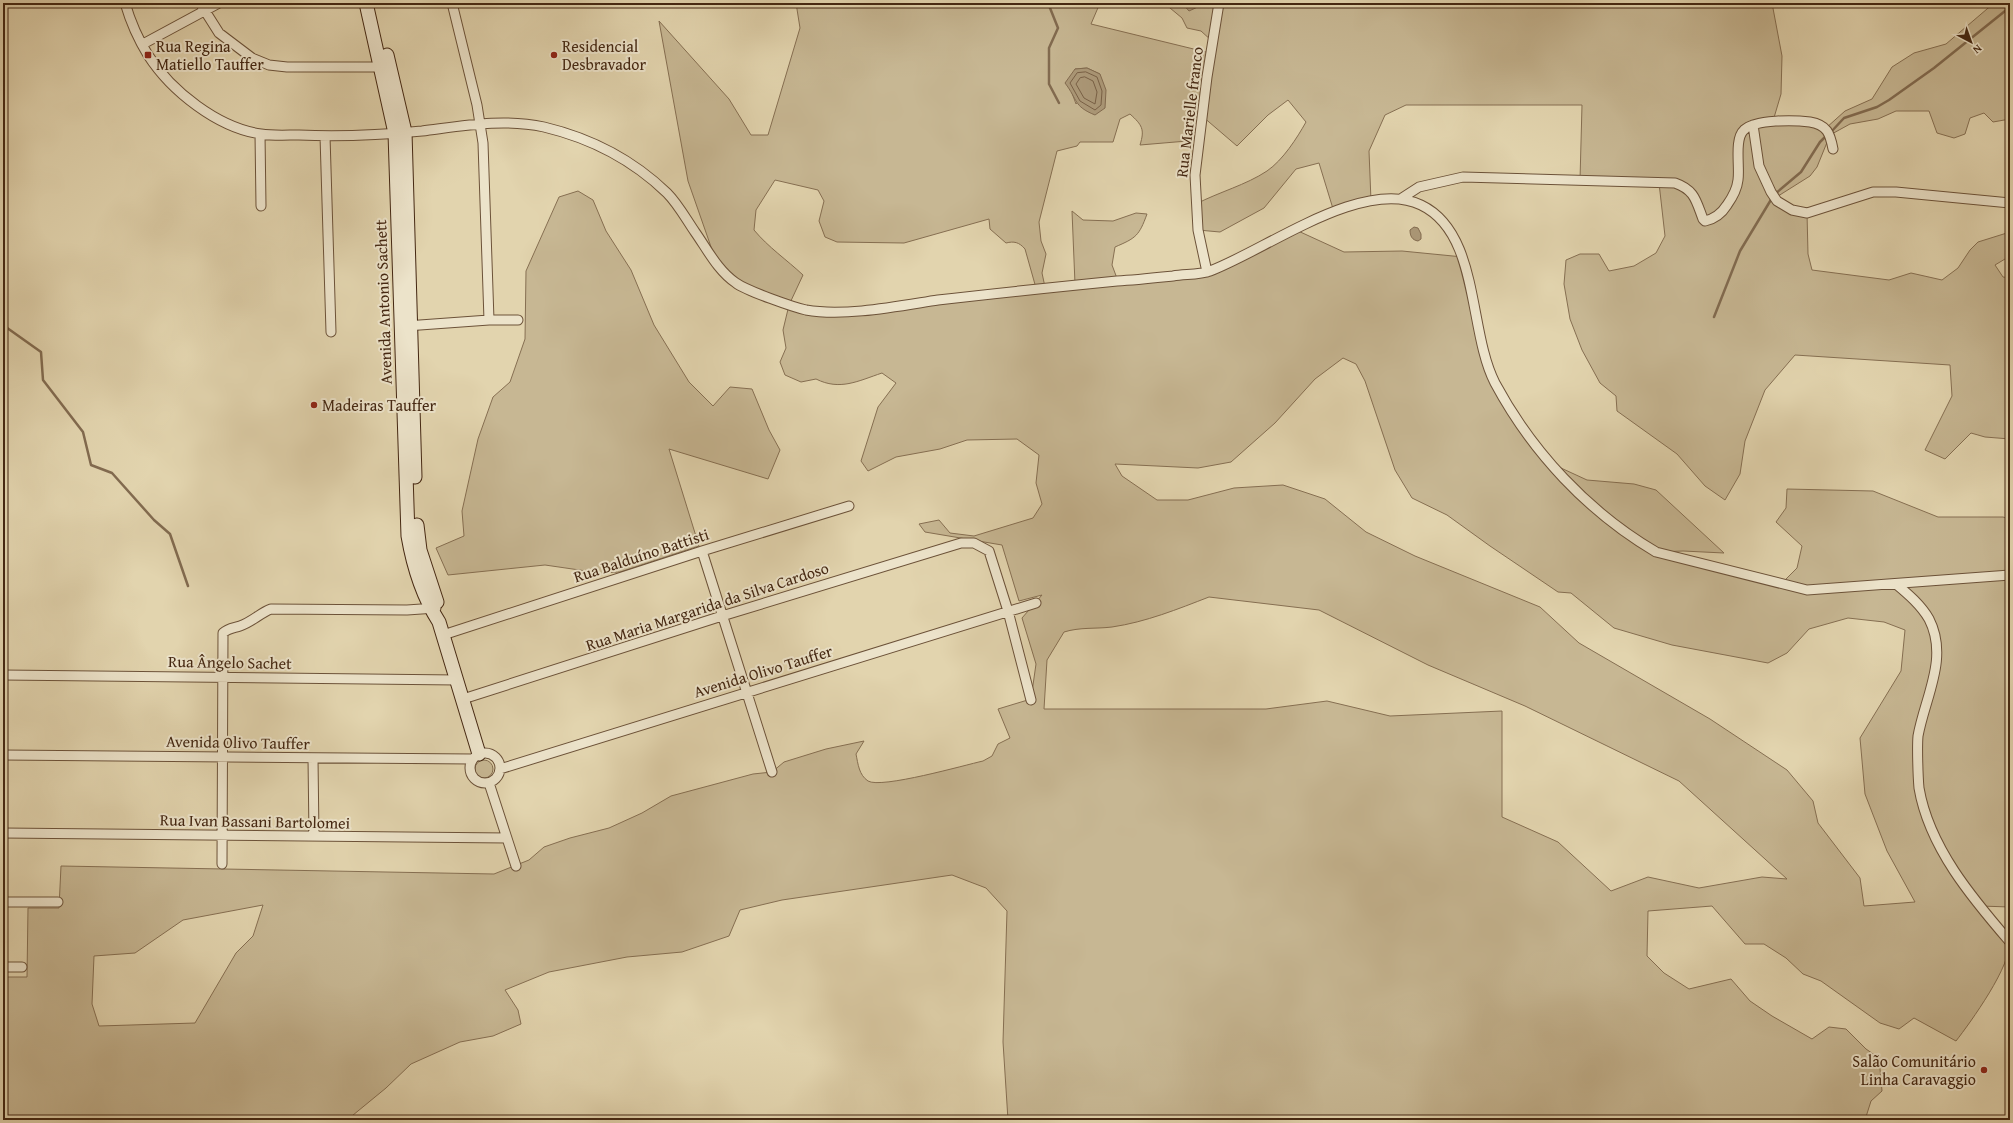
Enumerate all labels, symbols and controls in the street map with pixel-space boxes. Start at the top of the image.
north arrow [1951,22,1991,62]
place label: Rua Regina Matiello Tauffer [156,34,264,76]
place label: Residencial Desbravador [562,34,647,76]
text: N [1969,41,1986,58]
street label: Rua Marielle franco [1169,45,1209,179]
marker: Rua Regina Matiello Tauffer [143,50,153,60]
marker: Residencial Desbravador [549,50,559,60]
street label: Avenida Antonio Sachett [368,219,398,385]
place label: Madeiras Tauffer [322,393,436,417]
marker: Madeiras Tauffer [309,400,319,410]
street label: Rua Balduíno Battisti [570,522,712,588]
street label: Rua Maria Margarida da Silva Cardoso [582,555,832,657]
street label: Avenida Olivo Tauffer [691,638,836,704]
street label: Rua Ângelo Sachet [168,649,292,675]
street label: Avenida Olivo Tauffer [166,729,311,755]
street label: Rua Ivan Bassani Bartolomei [160,807,351,835]
place label: Salão Comunitário Linha Caravaggio [1852,1049,1976,1091]
marker: Salão Comunitário Linha Caravaggio [1979,1065,1989,1075]

